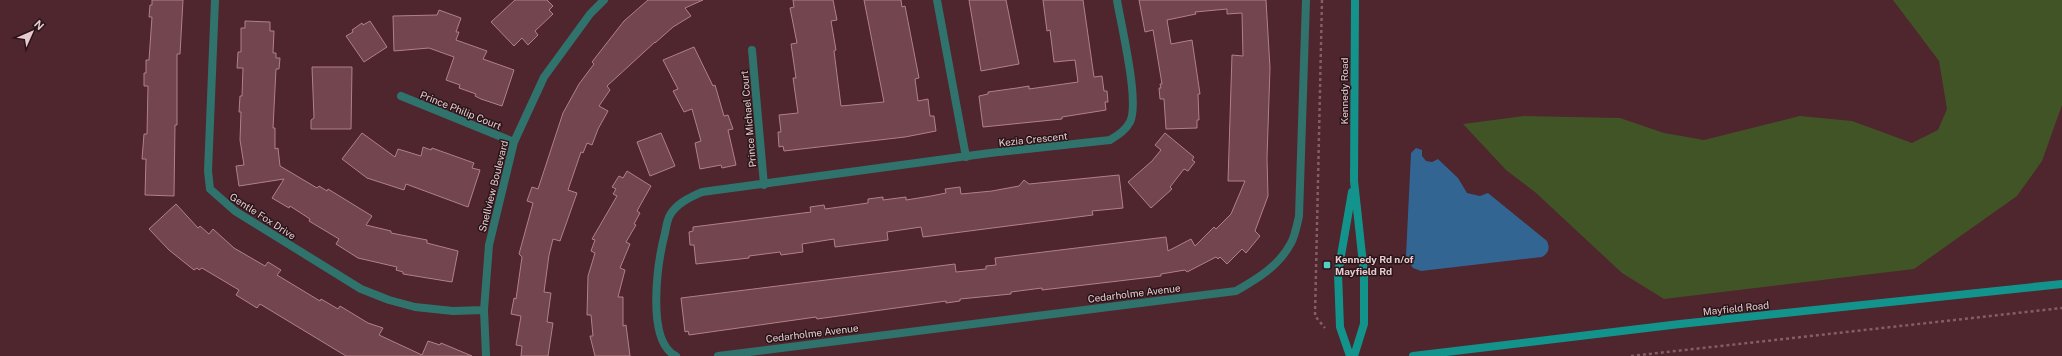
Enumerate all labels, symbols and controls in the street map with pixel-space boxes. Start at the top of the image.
north arrow [12,12,52,52]
text: N [32,18,46,32]
street label: Kennedy Road [1338,58,1350,124]
street label: Prince Michael Court [738,70,758,168]
street label: Prince Philip Court [419,88,503,132]
street label: Kezia Crescent [998,129,1068,149]
street label: Snellview Boulevard [476,139,510,233]
street label: Gentle Fox Drive [228,190,299,242]
place label: Kennedy Rd n/of Mayfield Rd [1335,253,1414,277]
marker: Kennedy Rd n/of Mayfield Rd [1322,260,1332,270]
street label: Cedarholme Avenue [1087,281,1181,305]
street label: Mayfield Road [1702,299,1770,317]
street label: Cedarholme Avenue [765,321,859,345]

